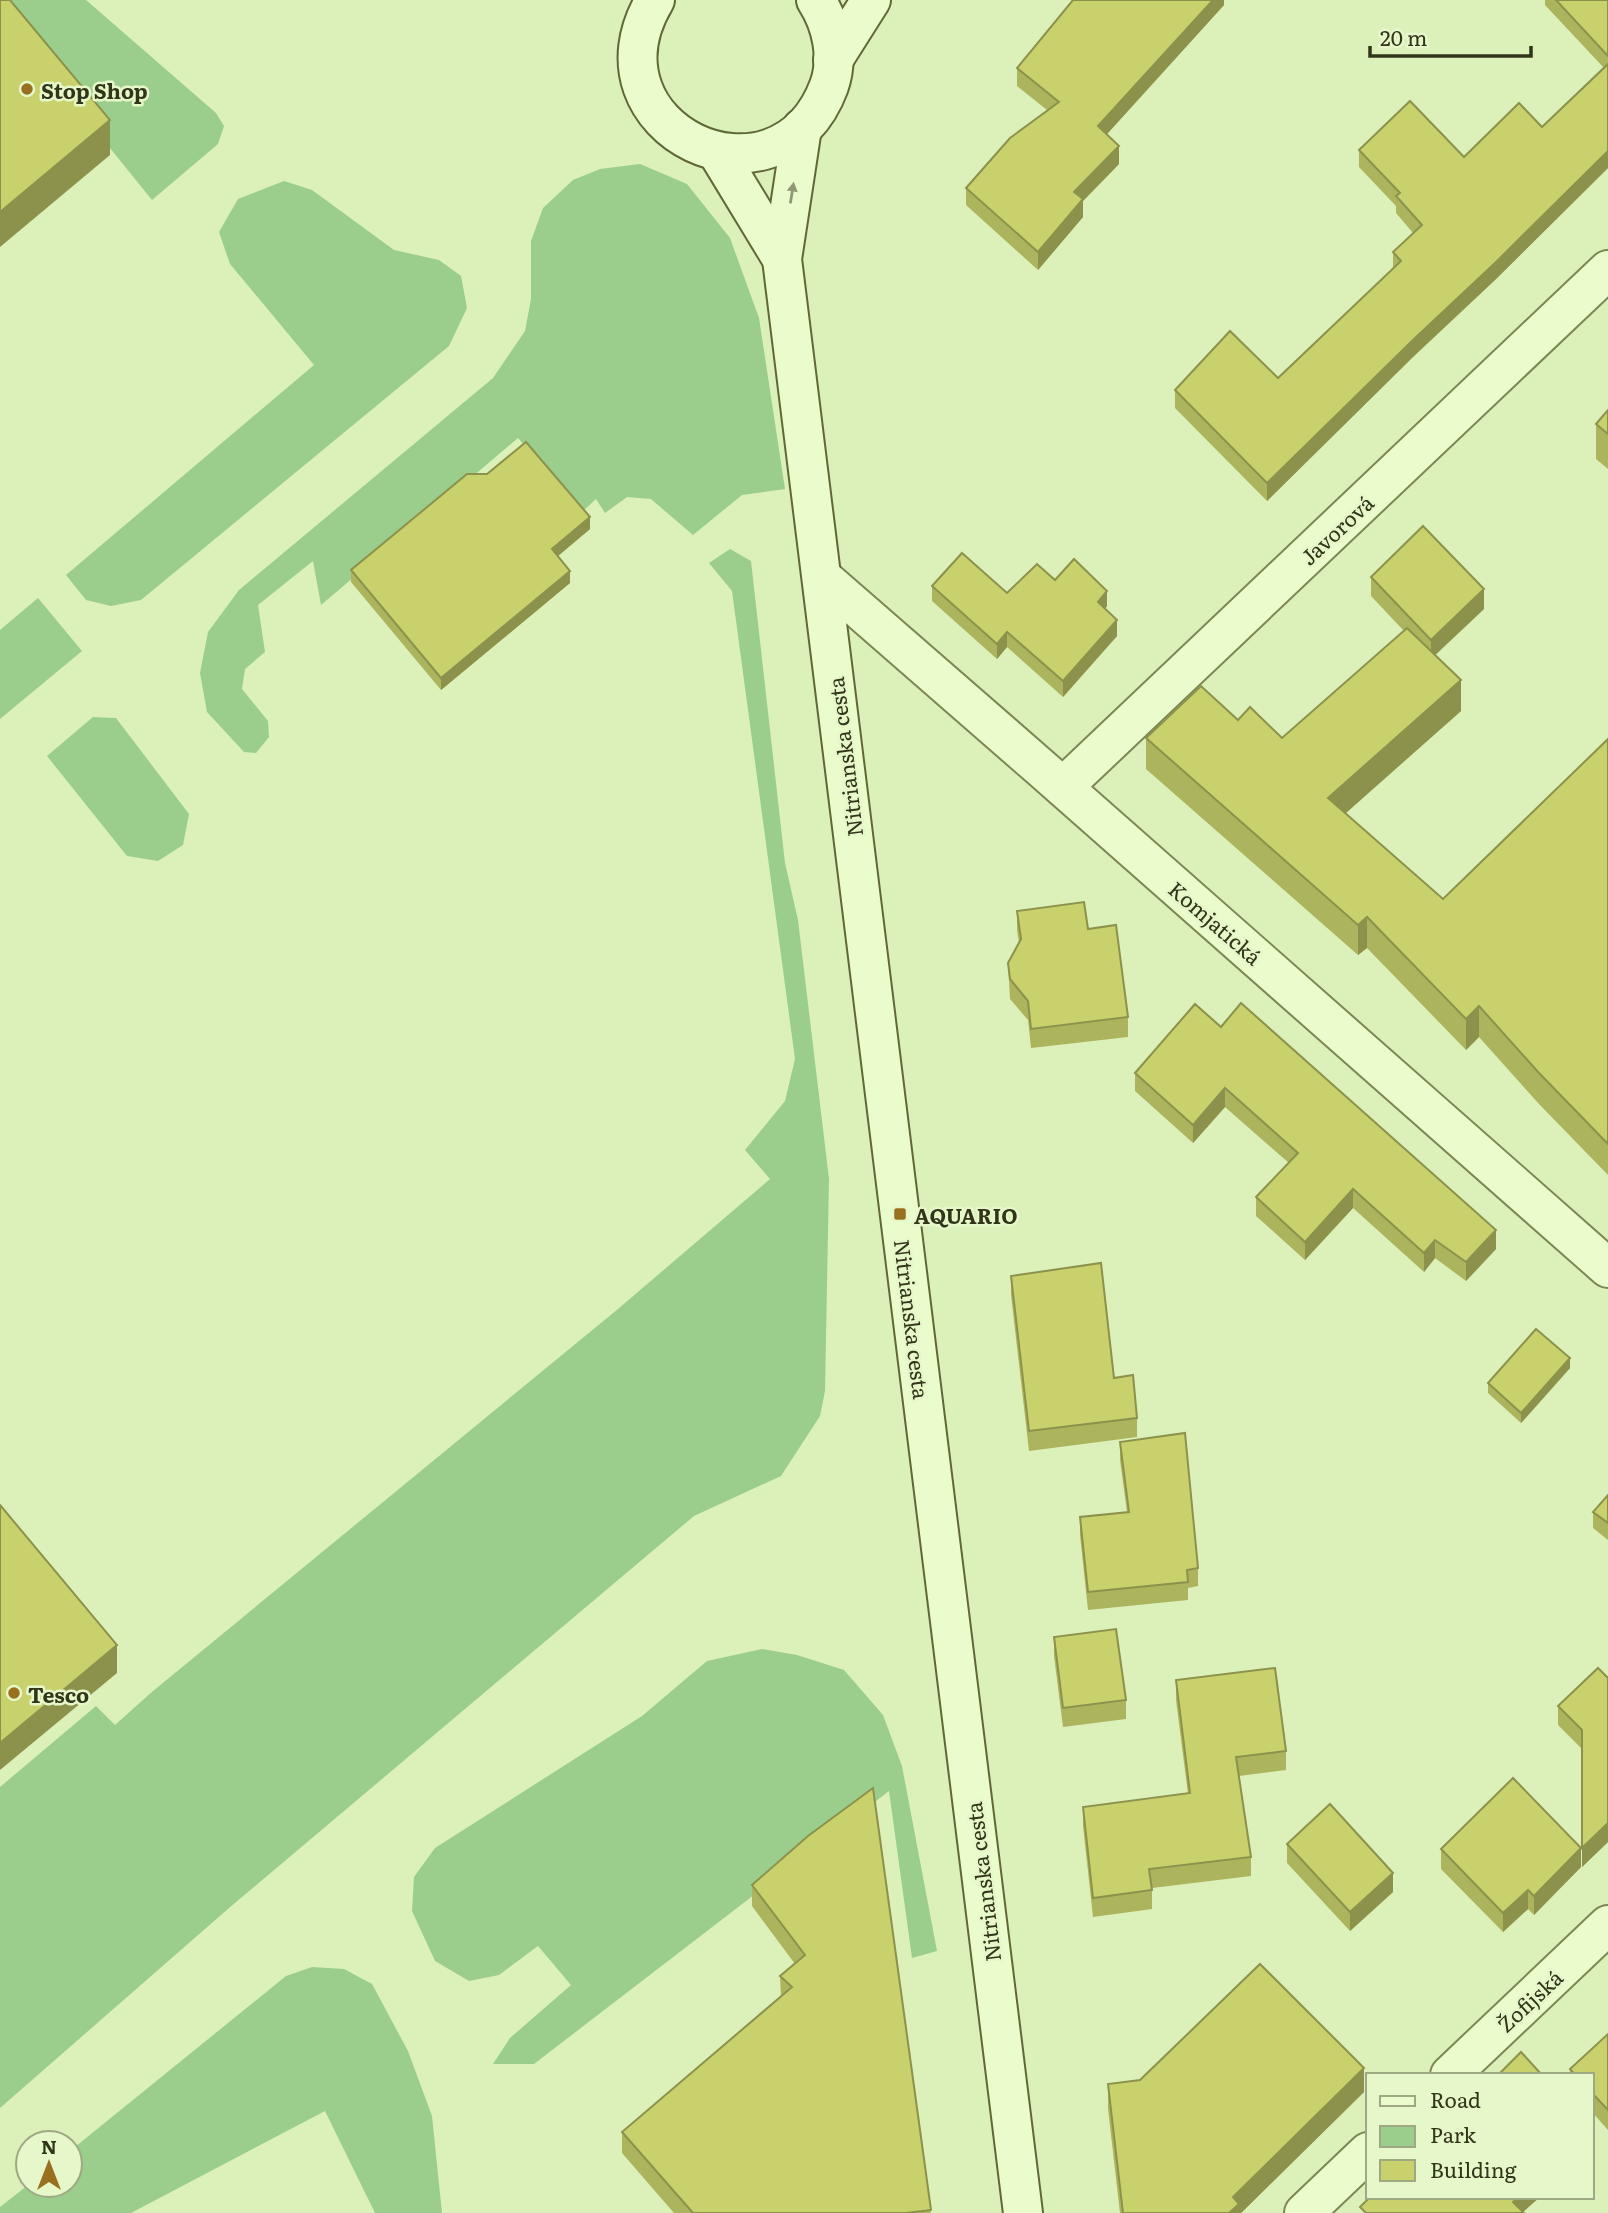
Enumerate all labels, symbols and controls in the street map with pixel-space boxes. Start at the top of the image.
scale bar [1370,14,1531,58]
text: 20 m [1380,21,1427,52]
place label: Stop Shop [41,74,148,105]
marker: Stop Shop [19,81,35,97]
one-way arrow [787,182,798,204]
street label: Javorová [1292,486,1380,571]
street label: Nitrianska cesta [819,675,869,839]
street label: Komjatická [1163,873,1270,972]
place label: AQUARIO [914,1199,1017,1230]
marker: AQUARIO [892,1206,908,1222]
street label: Nitrianska cesta [888,1237,938,1401]
place label: Tesco [28,1678,89,1709]
marker: Tesco [6,1685,22,1701]
street label: Nitrianska cesta [957,1800,1007,1964]
street label: Žofijská [1489,1961,1569,2038]
legend [1366,2073,1594,2199]
text: Road [1430,2083,1481,2114]
text: Park [1430,2118,1476,2149]
north arrow [14,2129,84,2199]
text: N [41,2132,57,2160]
text: Building [1430,2153,1517,2184]

